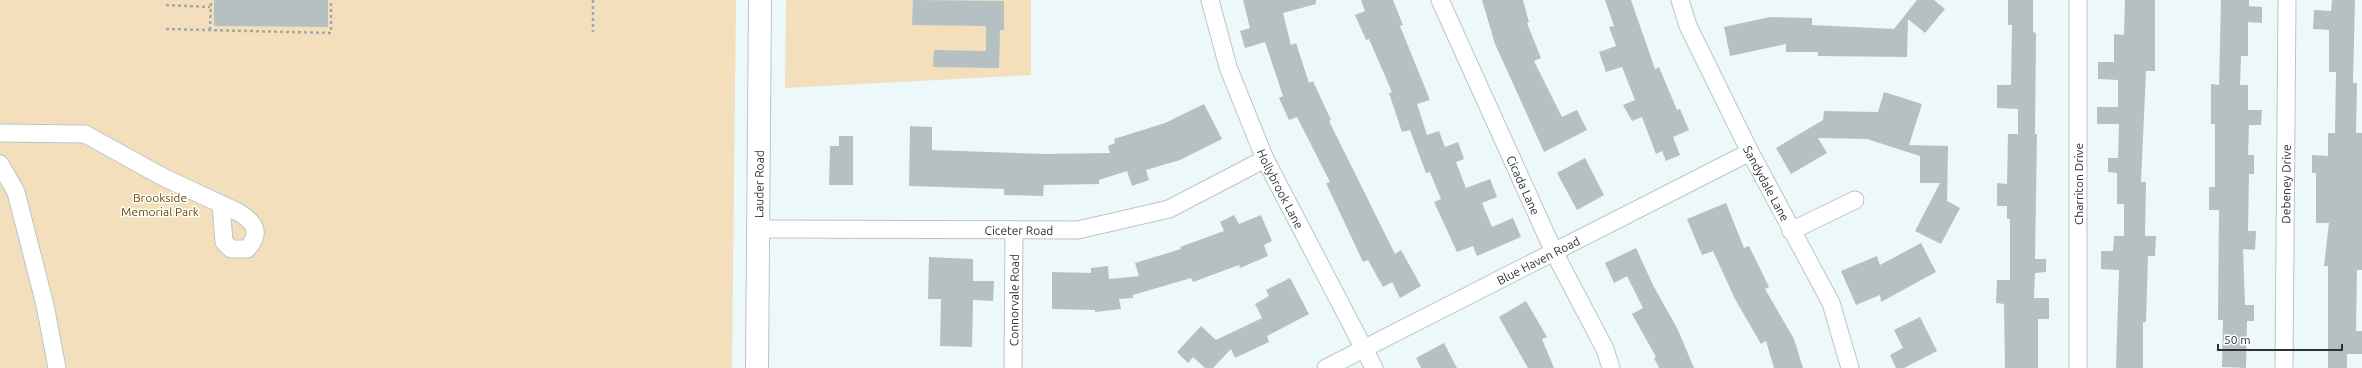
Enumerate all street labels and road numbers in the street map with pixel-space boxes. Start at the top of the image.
street label: Sandydale Lane [1741,143,1792,223]
street label: Charriton Drive [2072,143,2085,225]
street label: Debeney Drive [2279,144,2292,224]
street label: Hollybrook Lane [1255,147,1307,231]
street label: Lauder Road [752,150,765,218]
street label: Cicada Lane [1505,153,1543,217]
street label: Ciceter Road [985,223,1053,236]
street label: Blue Haven Road [1494,233,1582,286]
street label: Connorvale Road [1007,254,1020,346]

